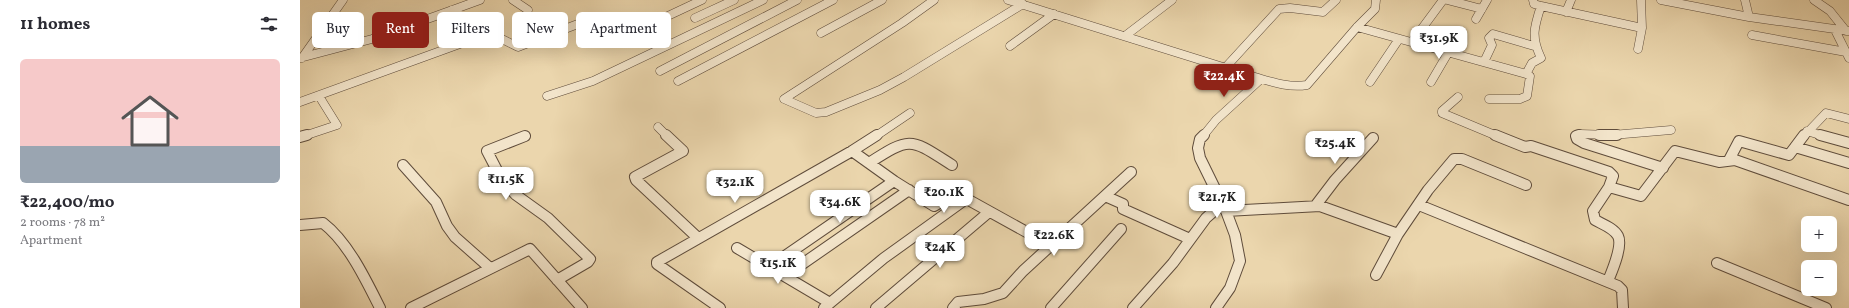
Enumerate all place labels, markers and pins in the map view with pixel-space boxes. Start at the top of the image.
pin: ₹31.9K [1406,26,1472,60]
pin: ₹22.4K [1191,64,1257,98]
pin: ₹25.4K [1302,131,1368,165]
pin: ₹11.5K [473,167,539,201]
pin: ₹32.1K [702,170,768,204]
pin: ₹20.1K [911,180,977,214]
pin: ₹21.7K [1184,185,1250,219]
pin: ₹34.6K [807,190,873,224]
pin: ₹22.6K [1021,223,1087,257]
pin: ₹24K [916,235,964,269]
pin: ₹15.1K [745,251,811,285]

